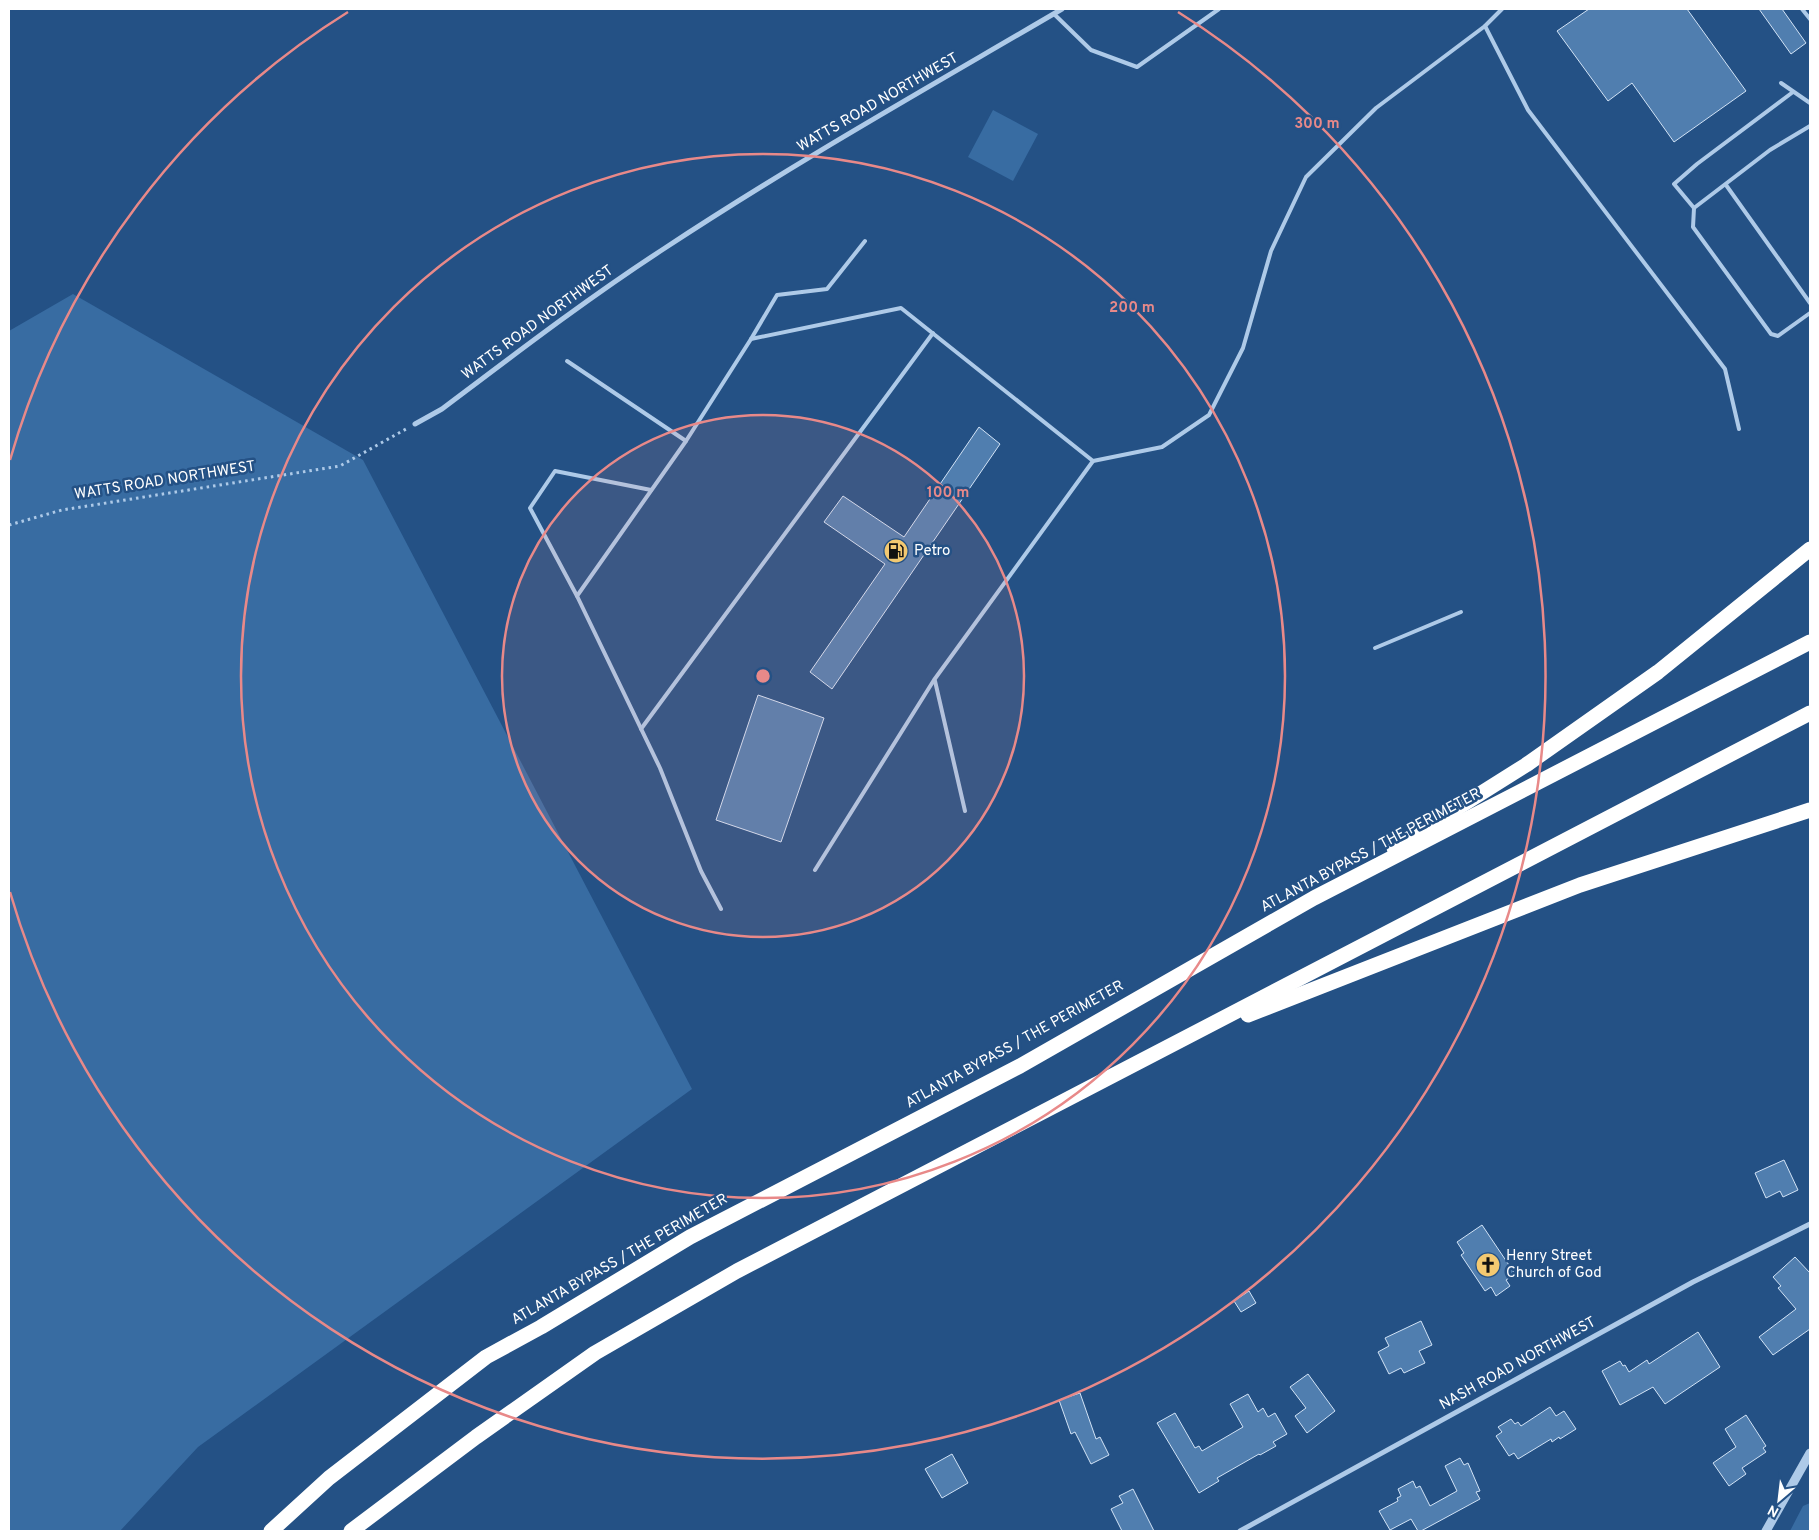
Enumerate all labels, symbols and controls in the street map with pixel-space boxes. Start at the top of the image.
street label: WATTS ROAD NORTHWEST [794,49,962,157]
text: 300 m [1294,115,1340,134]
street label: WATTS ROAD NORTHWEST [458,261,618,385]
text: 200 m [1109,299,1155,318]
street label: WATTS ROAD NORTHWEST [73,457,257,505]
text: 100 m [927,484,969,503]
fuel station icon: Petro [883,538,909,564]
place label: Petro [914,542,950,561]
centre of rings [754,667,772,685]
street label: ATLANTA BYPASS / THE PERIMETER [1258,785,1484,917]
street label: ATLANTA BYPASS / THE PERIMETER [902,977,1128,1113]
street label: ATLANTA BYPASS / THE PERIMETER [508,1190,732,1330]
place label: Henry Street Church of God [1506,1247,1602,1283]
church icon: Henry Street Church of God [1475,1252,1501,1278]
street label: NASH ROAD NORTHWEST [1436,1313,1600,1415]
north arrow [1754,1475,1804,1525]
text: N [1765,1500,1782,1520]

